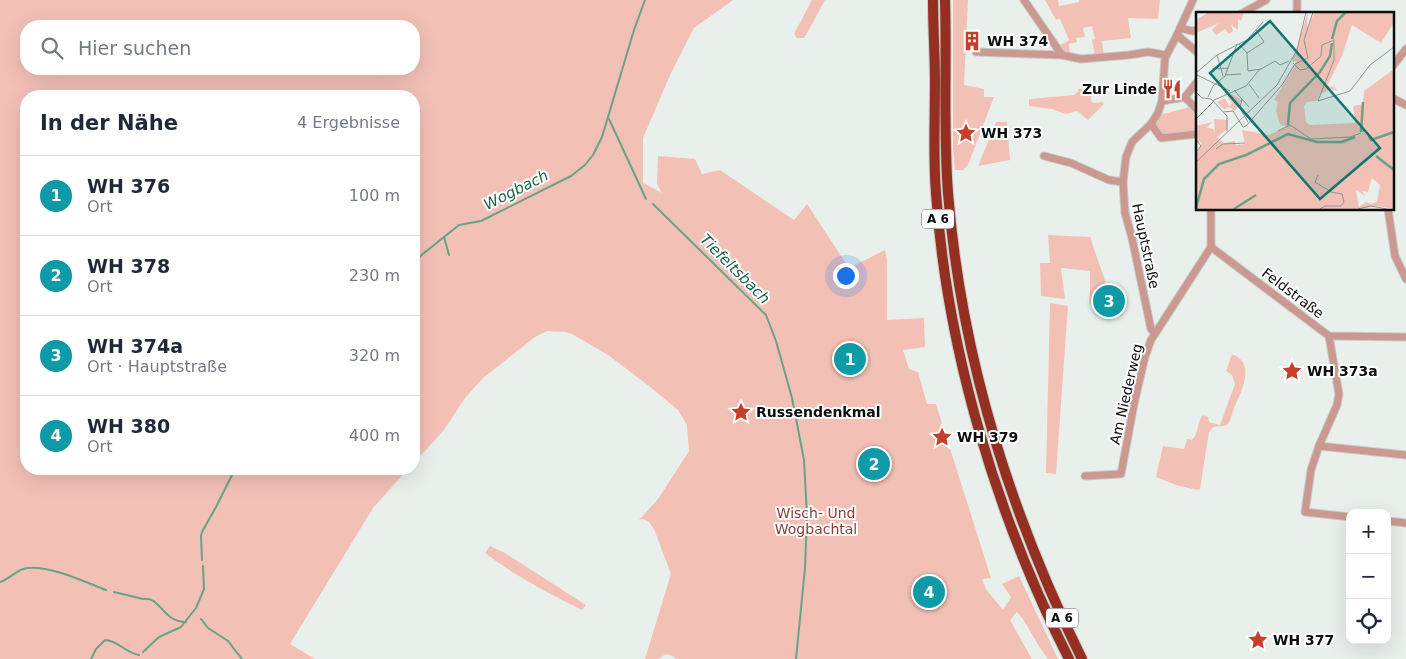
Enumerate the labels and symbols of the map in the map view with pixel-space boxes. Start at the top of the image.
inset map [1196,12,1394,210]
building icon: WH 374 [961,30,983,52]
place label: WH 374 [987,33,1049,49]
restaurant icon: Zur Linde [1161,78,1183,100]
place label: Zur Linde [1082,81,1157,97]
place icon: WH 373 [955,122,977,144]
place label: WH 373 [981,125,1042,141]
water label: Wogbach [481,166,551,214]
street label: Hauptstraße [1129,202,1163,290]
road number: A 6 [922,210,954,228]
water label: Tiefeltsbach [696,230,774,308]
your location [833,263,859,289]
street label: Feldstraße [1259,265,1327,321]
pin: 3 [1093,282,1125,320]
pin: 1 [834,340,866,378]
street label: Am Niederweg [1107,342,1145,446]
place icon: WH 373a [1281,360,1303,382]
place label: WH 373a [1307,363,1378,379]
place icon: Russendenkmal [730,401,752,423]
place label: Russendenkmal [756,404,881,420]
place icon: WH 379 [931,426,953,448]
place label: WH 379 [957,429,1018,445]
pin: 2 [858,445,890,483]
park label: Wisch- Und Wogbachtal [775,505,857,537]
pin: 4 [913,573,945,611]
road number: A 6 [1046,608,1078,628]
place icon: WH 377 [1247,629,1269,651]
place label: WH 377 [1273,632,1334,648]

